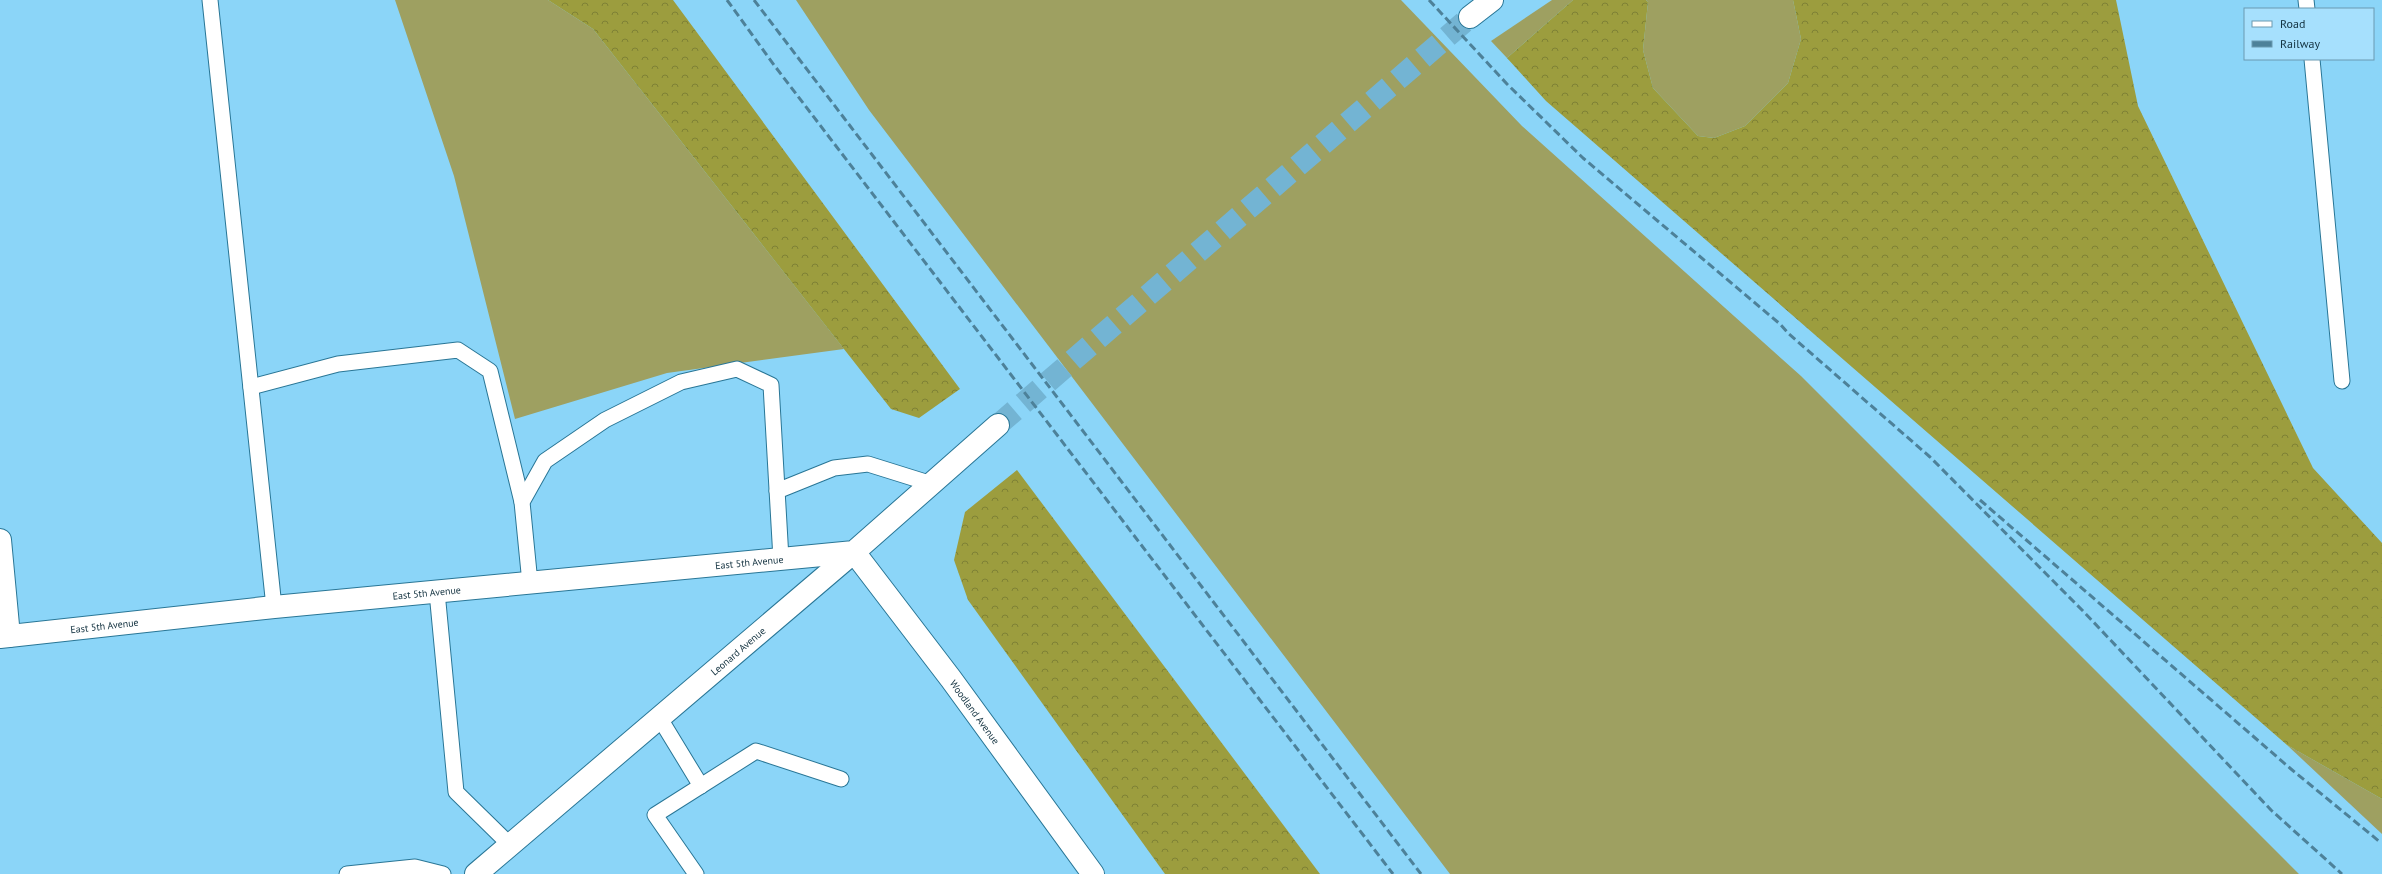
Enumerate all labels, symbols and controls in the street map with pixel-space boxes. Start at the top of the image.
legend [2244,8,2374,60]
text: Road [2280,16,2305,31]
text: Railway [2280,36,2320,51]
street label: East 5th Avenue [714,552,784,572]
street label: East 5th Avenue [392,583,461,602]
street label: East 5th Avenue [70,615,139,636]
street label: Leonard Avenue [708,624,768,678]
street label: Woodland Avenue [947,677,1003,747]

